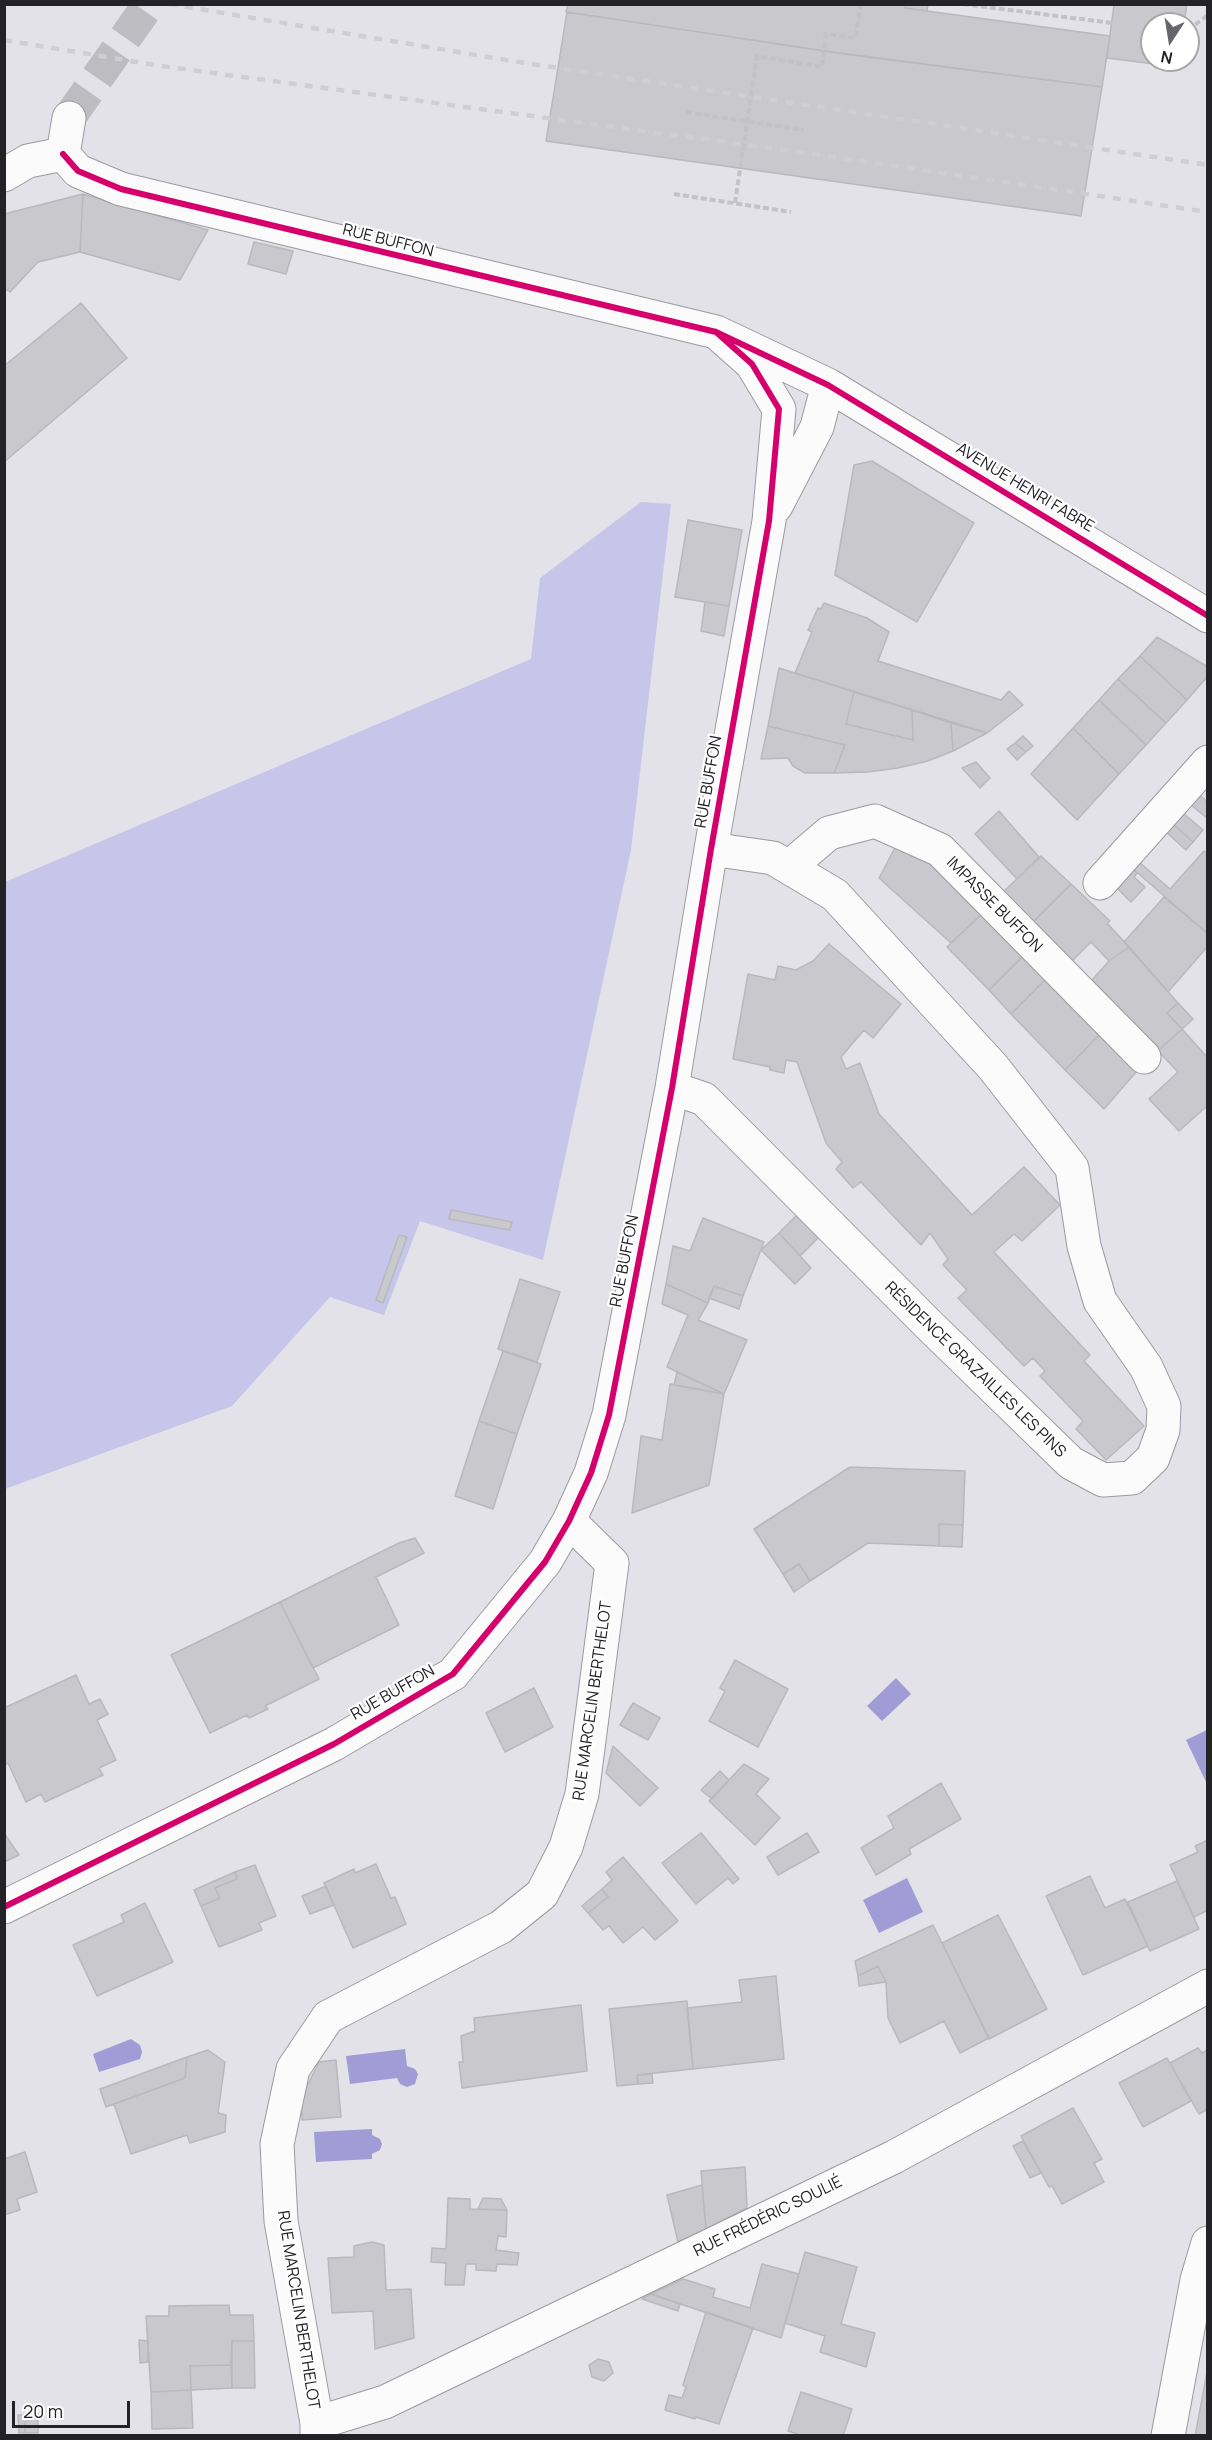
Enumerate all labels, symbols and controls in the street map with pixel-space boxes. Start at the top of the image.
north arrow [1140,12,1200,72]
text: N [1159,46,1175,70]
street label: RUE BUFFON [340,220,436,262]
street label: AVENUE HENRI FABRE [953,439,1097,537]
street label: RUE BUFFON [691,734,727,830]
street label: IMPASSE BUFFON [942,853,1046,957]
street label: RUE BUFFON [607,1213,643,1309]
street label: RÉSIDENCE GRAZAILLES LES PINS [880,1278,1070,1462]
street label: RUE MARCELIN BERTHELOT [570,1600,616,1802]
street label: RUE BUFFON [348,1661,438,1725]
street label: RUE FRÉDÉRIC SOULIÉ [691,2173,845,2261]
street label: RUE MARCELIN BERTHELOT [273,2209,323,2411]
scale bar [15,2389,134,2427]
text: 20 m [23,2399,63,2423]

